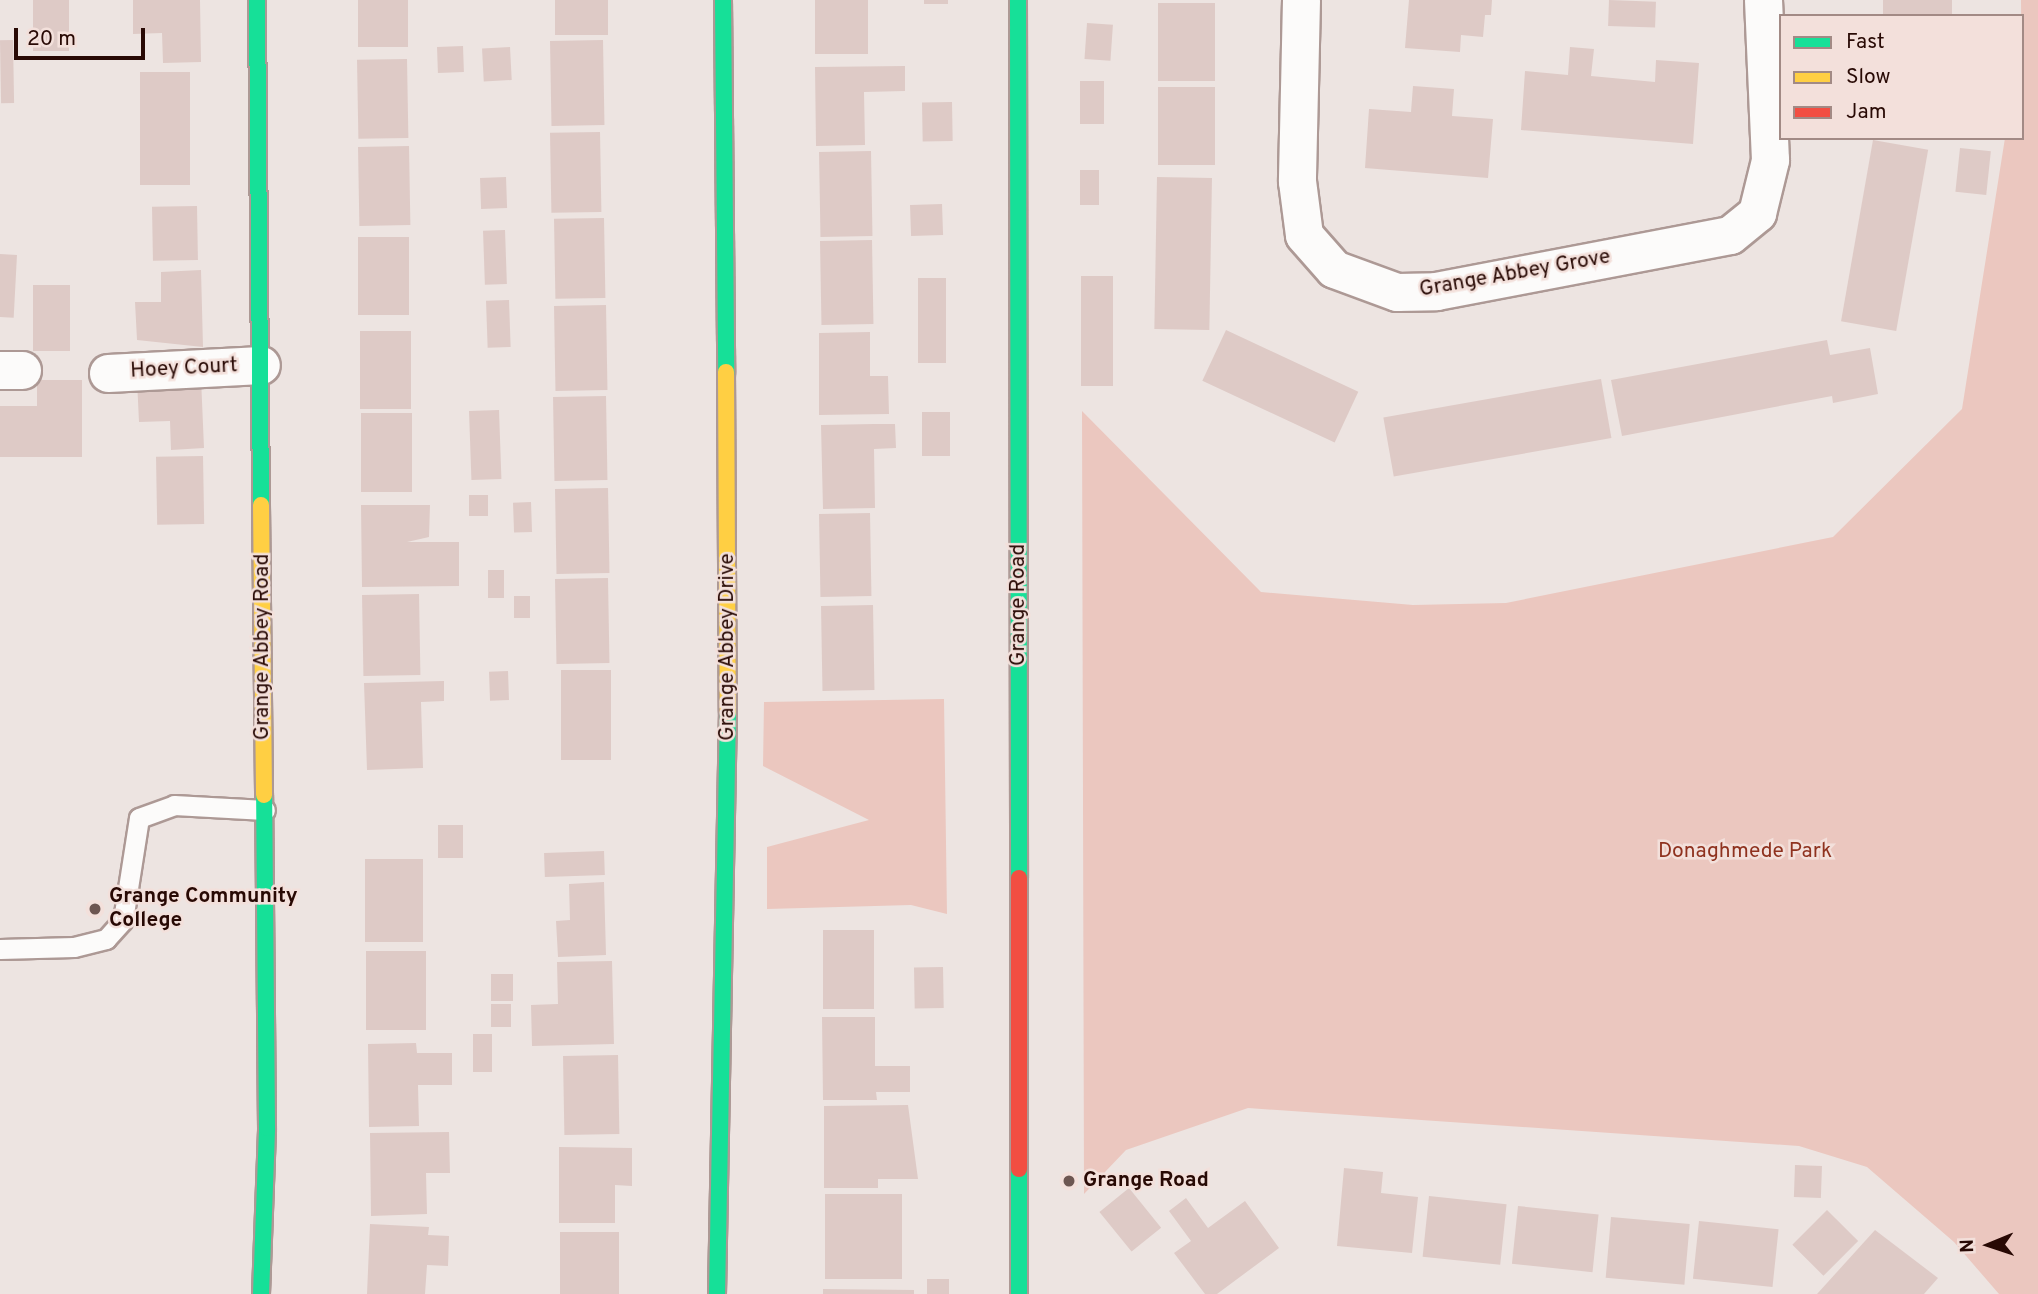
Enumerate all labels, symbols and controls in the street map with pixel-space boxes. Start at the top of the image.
scale bar [18,14,149,58]
legend [1779,14,2024,140]
text: 20 m [27,26,76,53]
text: Fast [1846,29,1885,56]
text: Slow [1846,64,1891,91]
text: Jam [1846,99,1887,126]
street label: Grange Abbey Grove [1417,245,1613,303]
street label: Hoey Court [130,354,238,384]
street label: Grange Road [1006,544,1032,666]
street label: Grange Abbey Road [250,553,276,741]
street label: Grange Abbey Drive [715,553,741,741]
park label: Donaghmede Park [1658,839,1832,865]
place label: Grange Community College [109,884,298,934]
marker: Grange Community College [87,901,103,917]
place label: Grange Road [1083,1168,1209,1194]
marker: Grange Road [1061,1173,1077,1189]
north arrow [1954,1210,2024,1280]
text: N [1956,1238,1980,1253]

